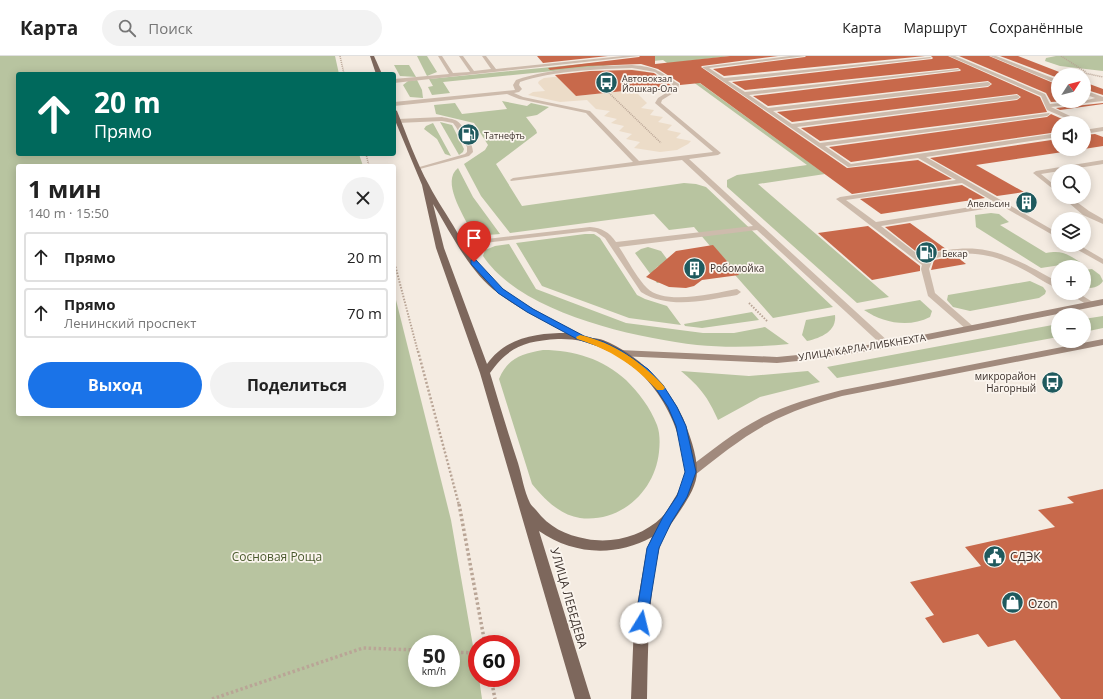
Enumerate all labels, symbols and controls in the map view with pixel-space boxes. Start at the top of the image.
search box [102,10,382,46]
text: Карта [20,15,78,41]
icon: search [116,17,138,39]
text: Поиск [148,18,193,38]
text: Карта [842,18,881,37]
text: Маршрут [903,18,967,37]
text: Сохранённые [989,18,1083,37]
north arrow [1051,68,1091,108]
map controls [1051,68,1091,348]
bus stop icon: Автовокзал Йошкар-Ола [593,70,619,96]
place label: Автовокзал Йошкар-Ола [622,72,677,95]
text: 20 m [94,83,161,121]
icon: ahead [28,88,80,140]
button: sound [1051,116,1091,156]
text: Прямо [94,119,152,143]
fuel station icon: Татнефть [456,122,482,148]
place label: Татнефть [484,129,525,142]
button: search [1051,164,1091,204]
text: 1 мин [28,172,101,205]
button: close [342,177,384,219]
building icon: Апельсин [1013,190,1039,216]
place label: Апельсин [967,197,1010,210]
text: 140 m · 15:50 [28,204,109,222]
button: layers [1051,212,1091,252]
pin [457,221,491,262]
icon: arrive [463,227,485,249]
fuel station icon: Бекар [913,240,939,266]
icon: ahead [30,246,52,268]
text: Прямо [64,247,116,267]
text: 20 m [347,247,382,267]
place label: Бекар [942,247,968,260]
building icon: Робомойка [682,255,708,281]
button: + [1051,260,1091,300]
place label: Робомойка [710,261,764,275]
text: Прямо [64,294,116,314]
icon: ahead [30,302,52,324]
text: 70 m [347,303,382,323]
button: − [1051,308,1091,348]
text: Ленинский проспект [64,314,196,332]
street label: УЛИЦА КАРЛА ЛИБКНЕХТА [797,330,927,364]
button: Выход [28,362,202,408]
button: Поделиться [210,362,384,408]
place label: микрорайон Нагорный [975,369,1036,395]
bus stop icon: микрорайон Нагорный [1039,369,1065,395]
public building icon: СДЭК [982,543,1008,569]
street label: УЛИЦА ЛЕБЕДЕВА [547,546,592,651]
park label: Сосновая Роща [232,548,322,565]
place label: СДЭК [1010,548,1041,565]
shop icon: Ozon [999,590,1025,616]
place label: Ozon [1028,595,1058,612]
position arrow [620,602,662,644]
speed limit sign: 60 [468,635,520,687]
text: 50 [423,642,445,669]
text: km/h [422,664,446,678]

